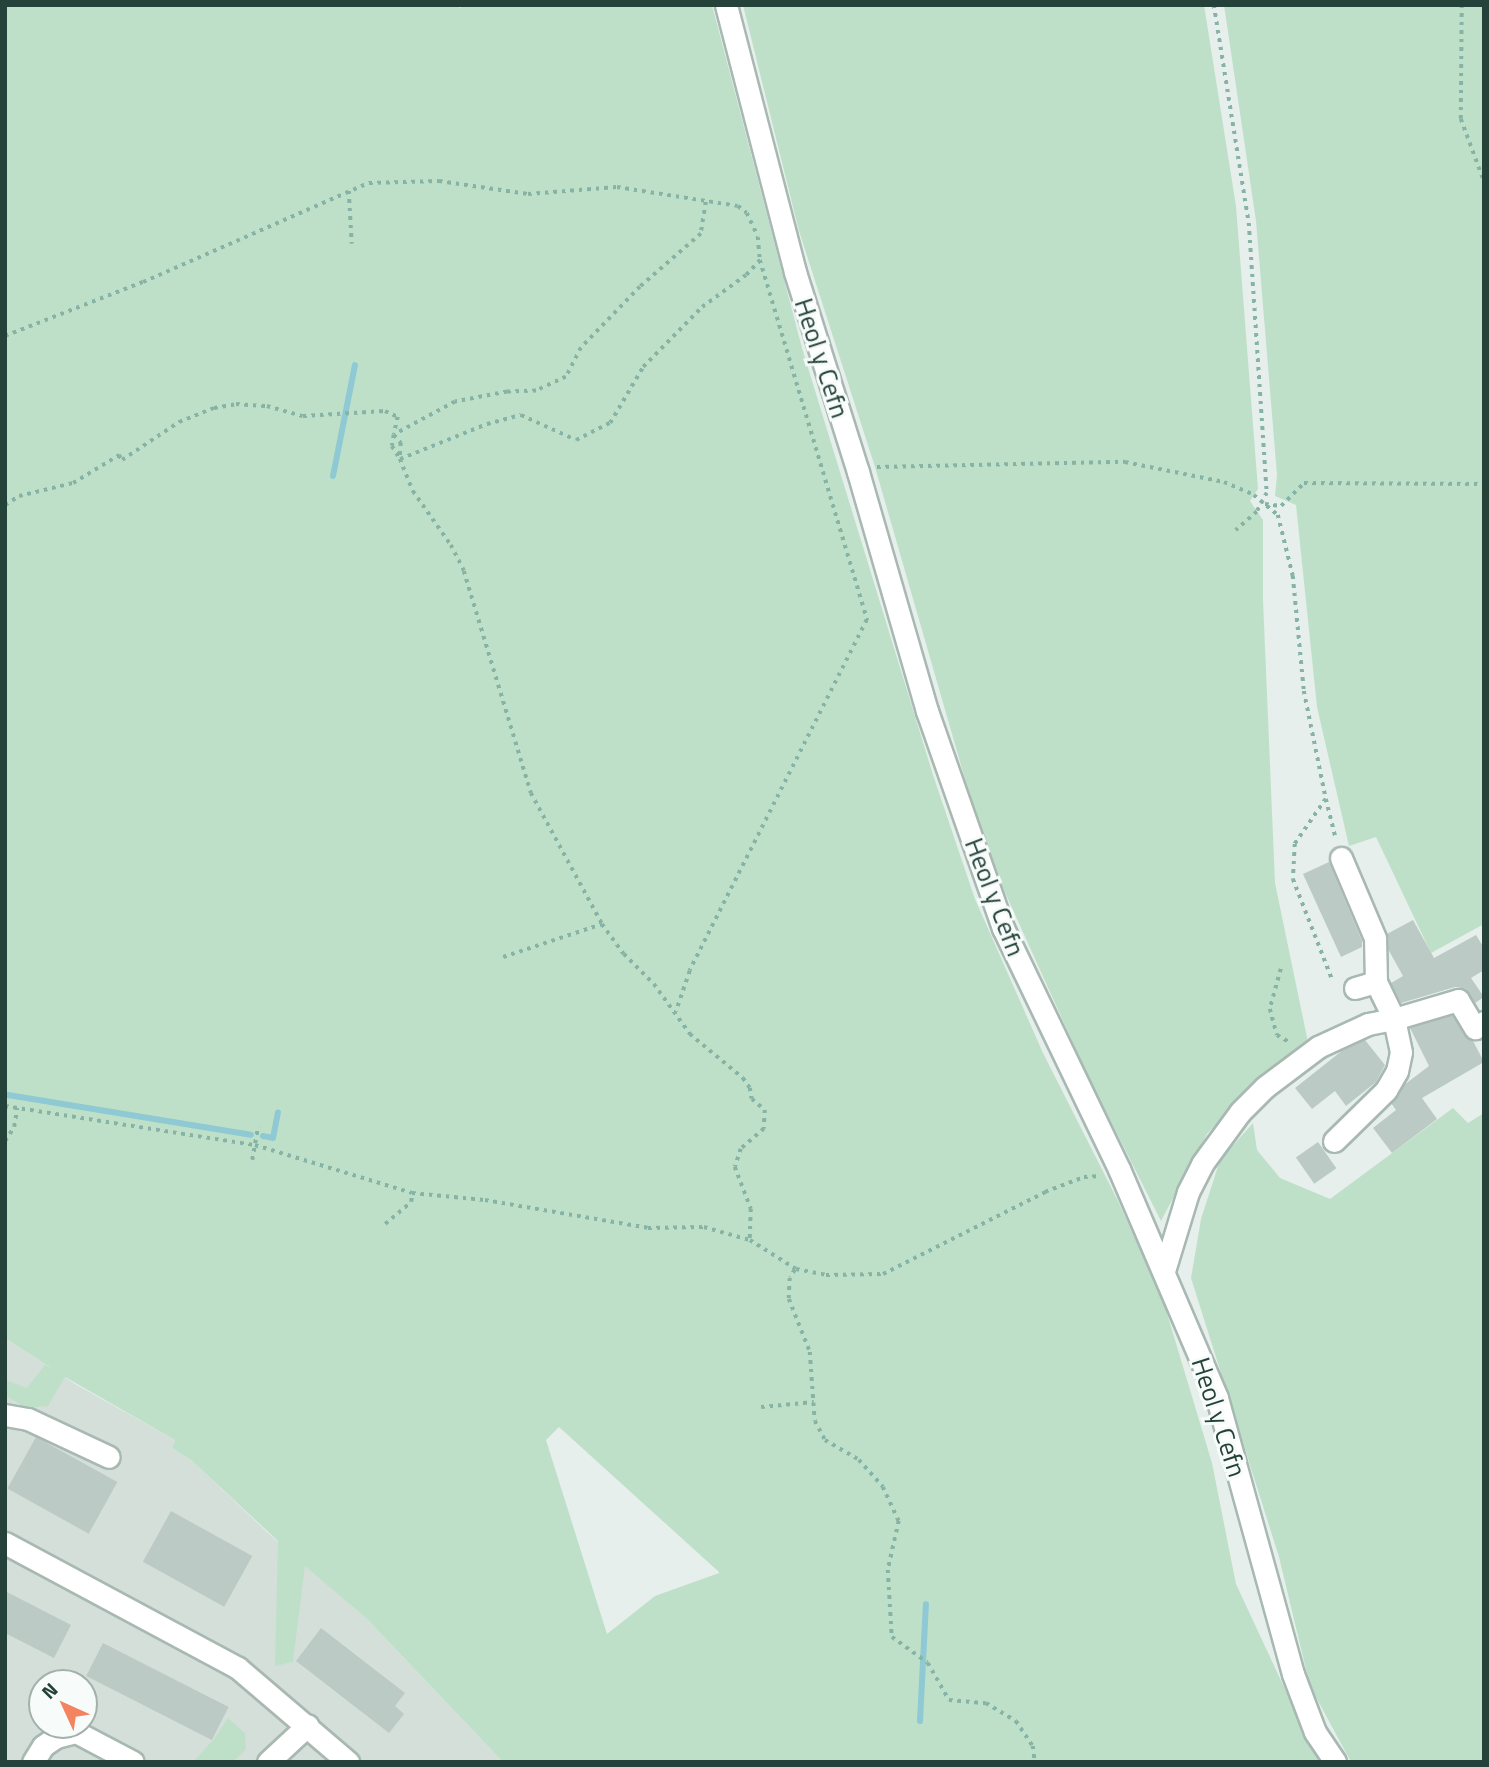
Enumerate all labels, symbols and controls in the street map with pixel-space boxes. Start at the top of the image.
street label: Heol y Cefn [788,294,856,422]
street label: Heol y Cefn [958,834,1032,960]
street label: Heol y Cefn [1185,1353,1253,1481]
north arrow [28,1669,98,1739]
text: N [34,1675,64,1705]

